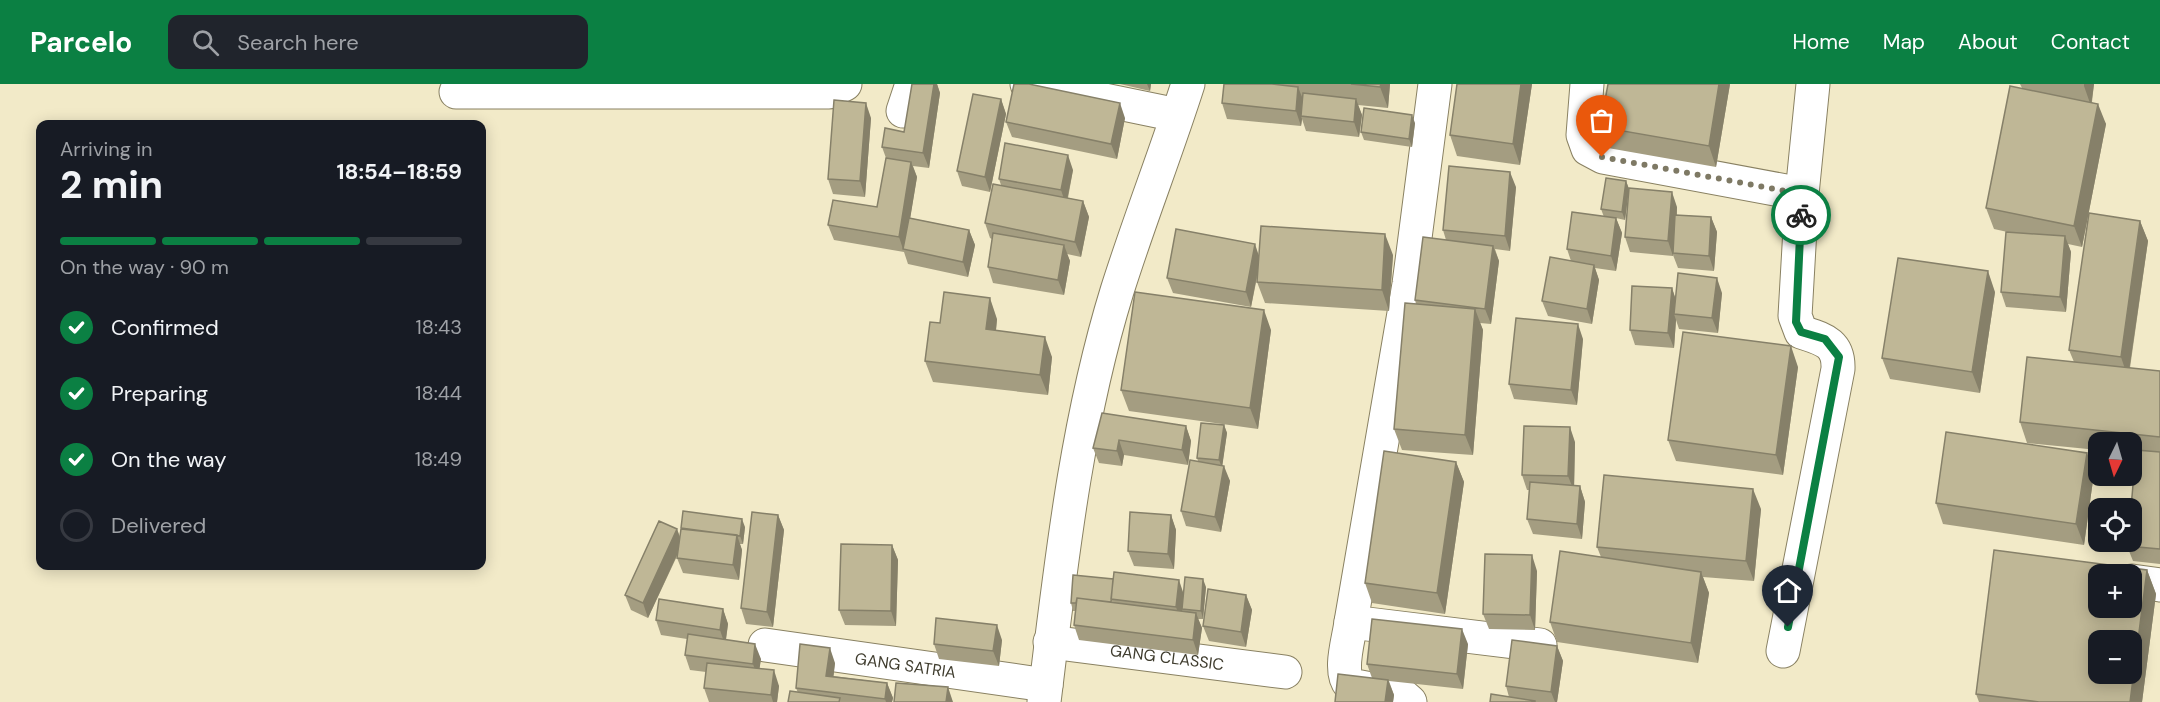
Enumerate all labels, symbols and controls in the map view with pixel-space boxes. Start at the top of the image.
search box [168,15,588,69]
text: Parcelo [30,24,132,61]
icon: search [189,26,222,59]
text: Search here [237,28,359,57]
text: Home [1792,28,1850,56]
text: Map [1883,28,1925,56]
text: About [1958,28,2018,56]
text: Contact [2051,28,2130,56]
pin [1576,95,1627,157]
icon: bag [1585,104,1618,137]
text: Arriving in [60,136,152,162]
text: 18:54–18:59 [337,157,462,186]
text: 2 min [60,159,163,210]
courier [1771,185,1831,245]
icon: bike [1785,199,1818,232]
text: On the way · 90 m [60,254,229,280]
icon: check [60,311,93,344]
text: Confirmed [111,313,219,342]
text: 18:43 [416,314,462,340]
icon: check [60,377,93,410]
text: Preparing [111,379,208,408]
text: 18:44 [415,380,462,406]
north arrow [2088,432,2142,486]
map controls [2088,432,2142,684]
icon: check [60,443,93,476]
text: On the way [111,445,226,474]
text: 18:49 [415,446,462,472]
button: locate [2088,498,2142,552]
text: Delivered [111,511,206,540]
button: + [2088,564,2142,618]
pin [1762,565,1813,627]
icon: home [1771,574,1804,607]
button: − [2088,630,2142,684]
street label: GANG CLASSIC [1109,640,1225,675]
street label: GANG SATRIA [854,648,958,683]

